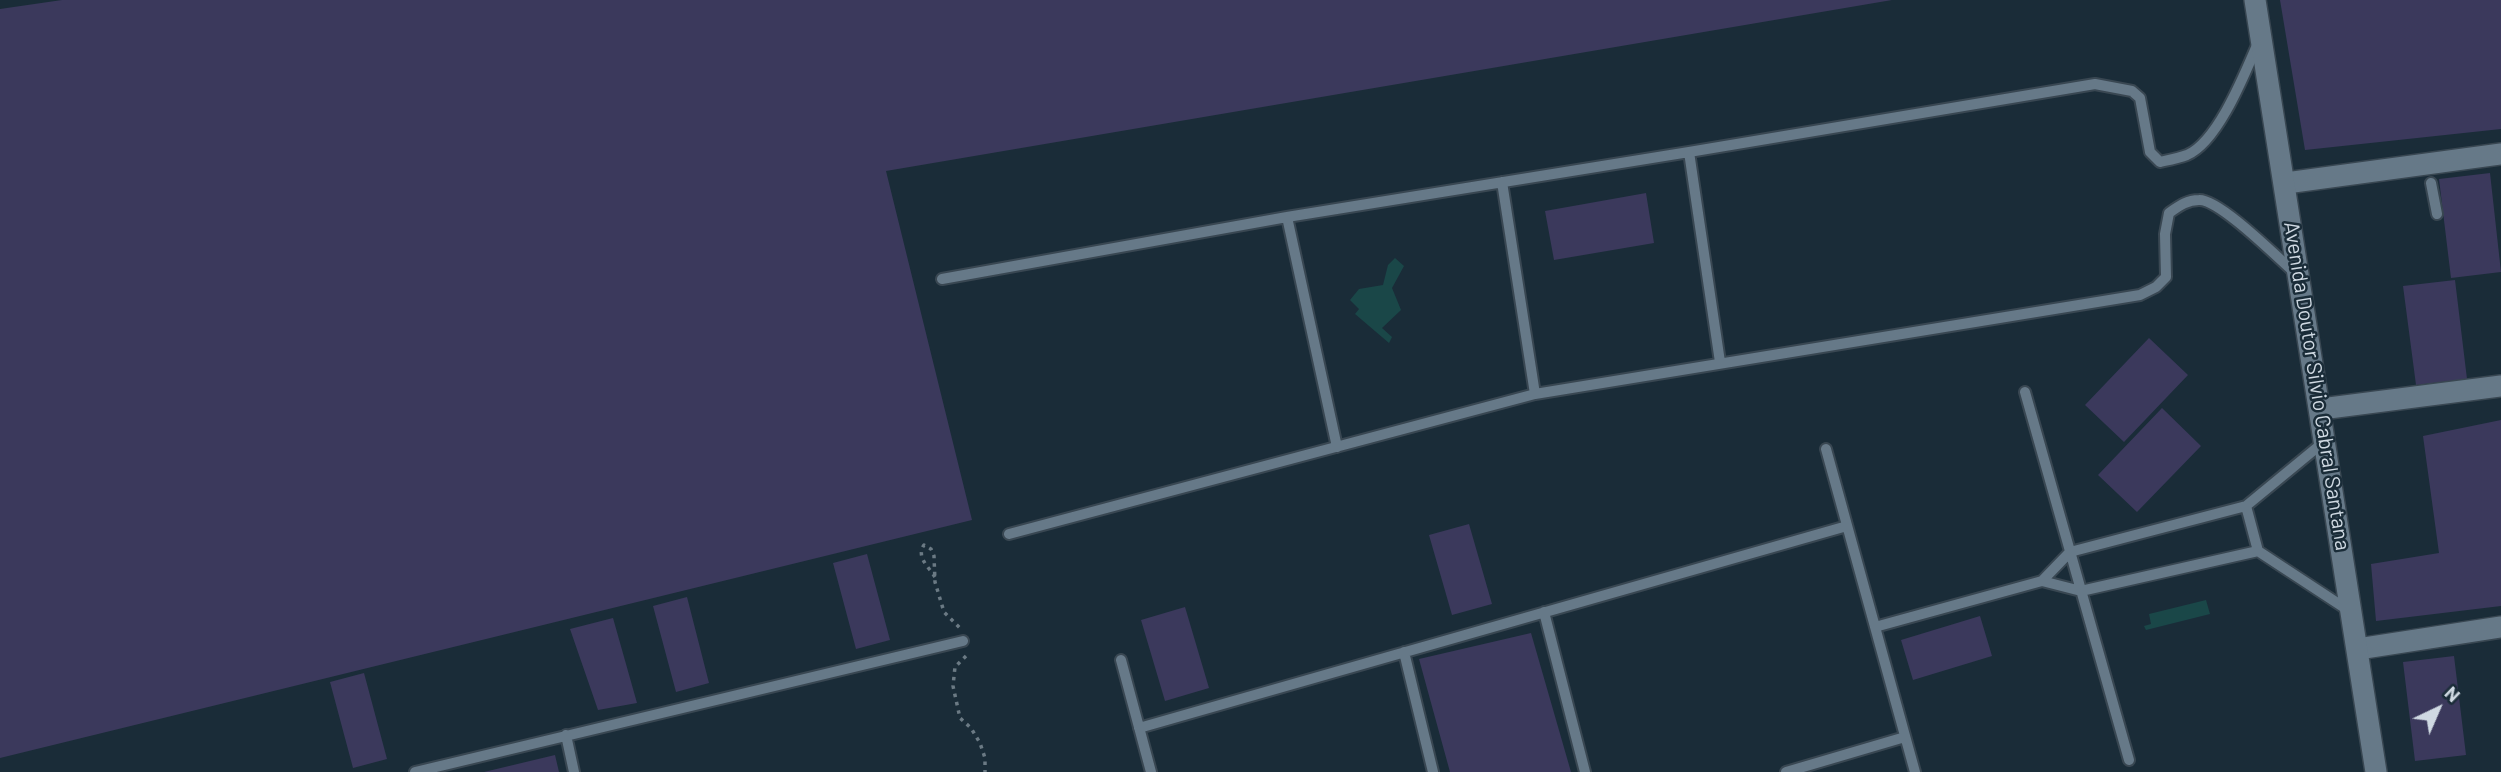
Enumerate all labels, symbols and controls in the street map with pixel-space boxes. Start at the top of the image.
street label: Avenida Doutor Silvio Cabral Santana [2279,220,2355,552]
north arrow [2403,674,2473,744]
text: N [2440,681,2465,706]

